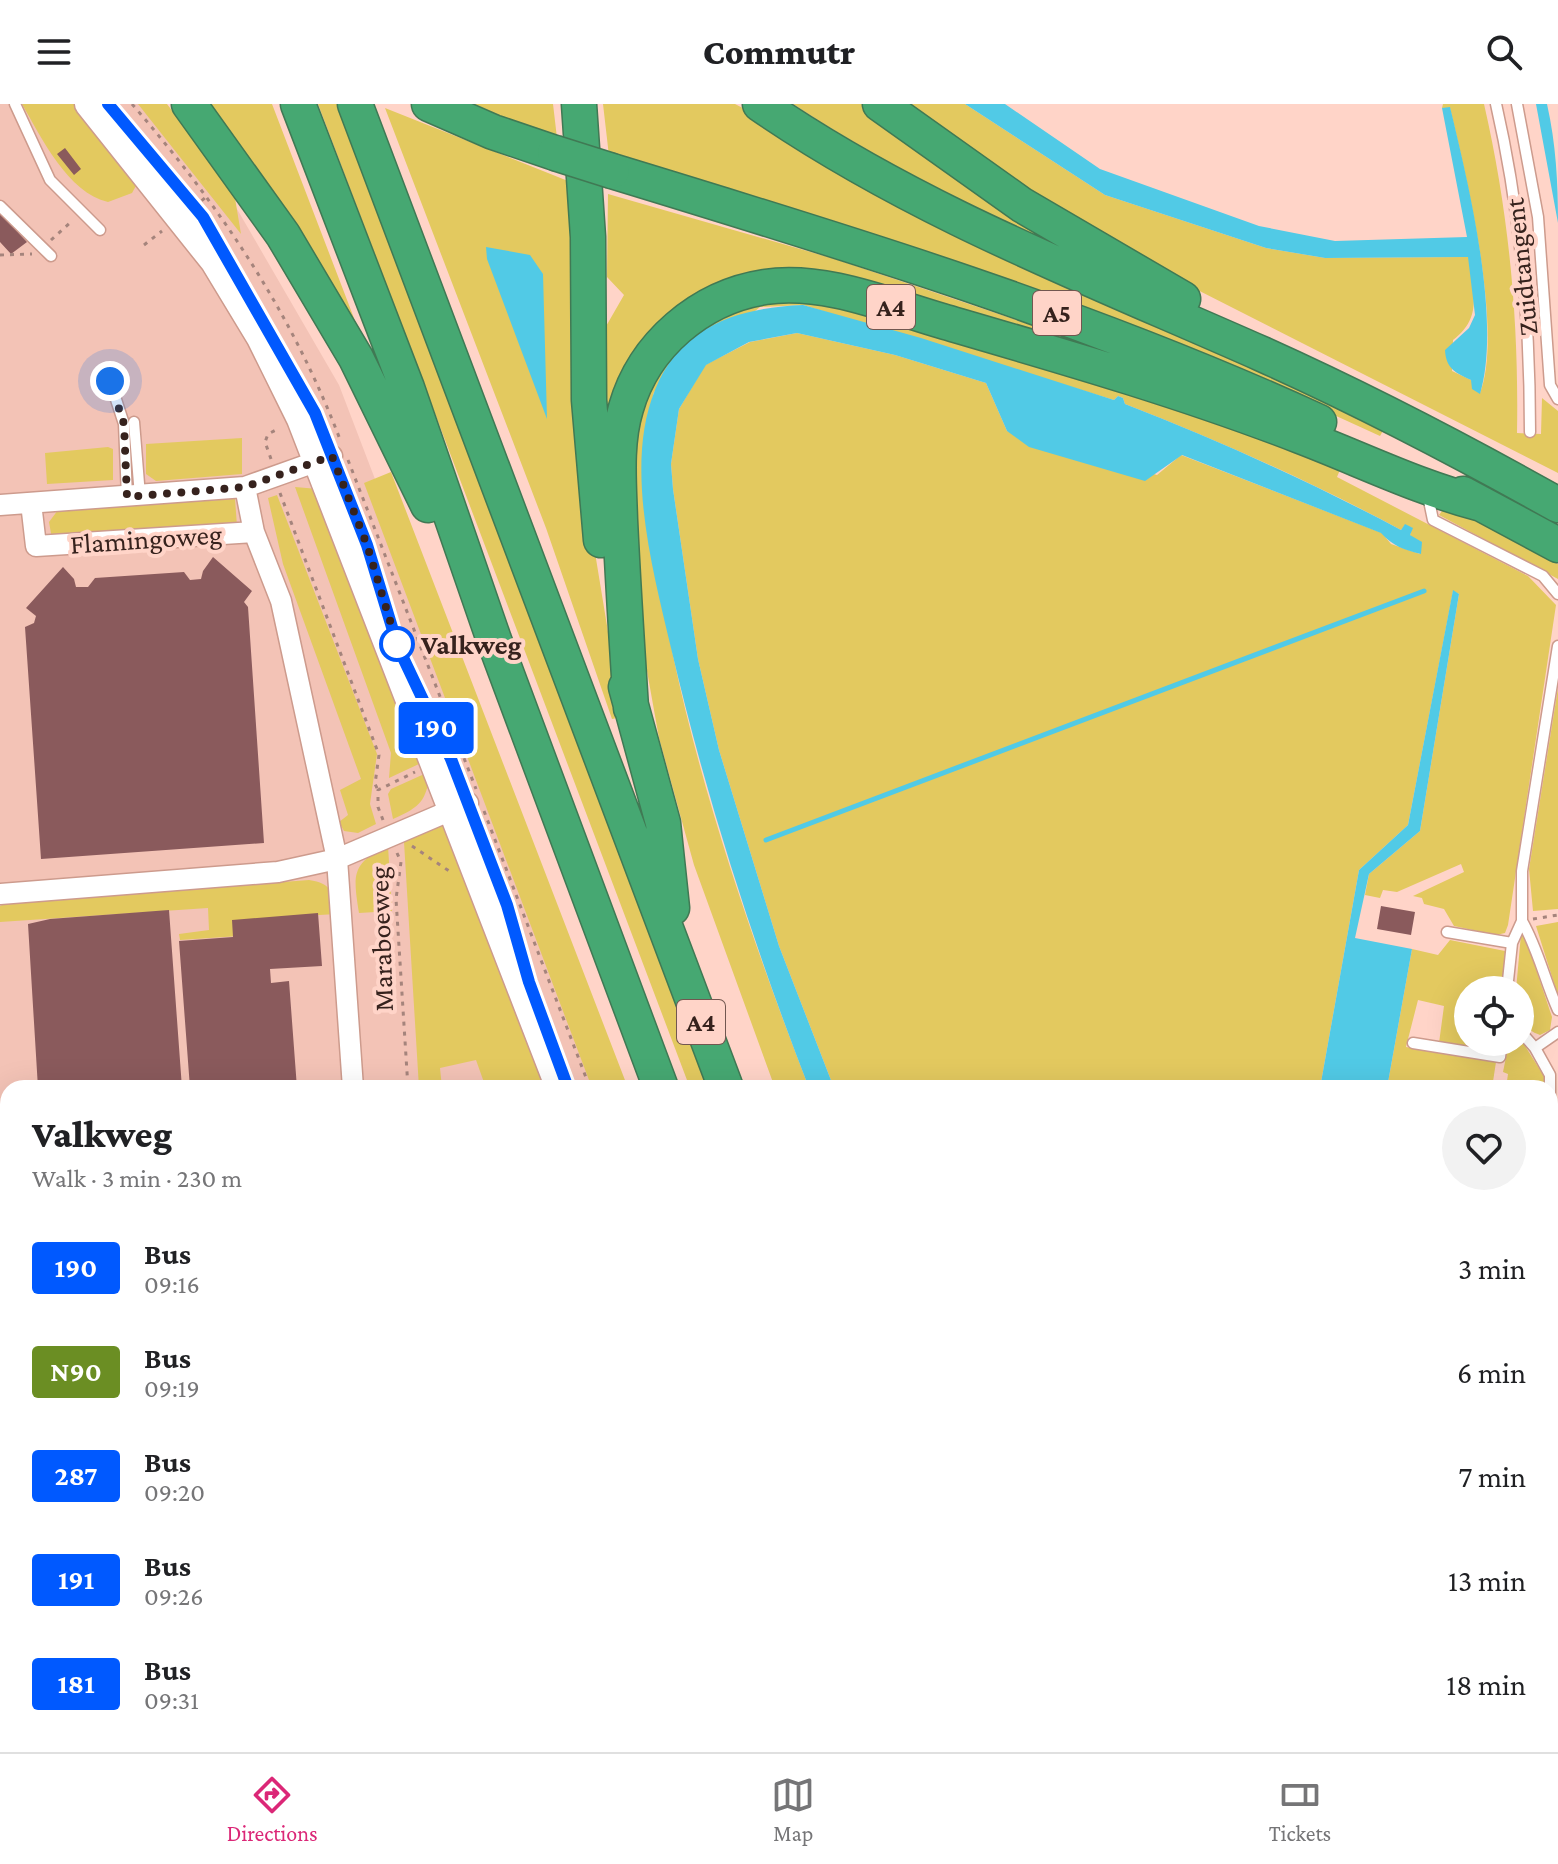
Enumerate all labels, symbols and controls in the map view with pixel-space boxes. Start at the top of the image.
icon: menu [32,30,76,74]
icon: search [1482,30,1526,74]
text: Commutr [703,32,855,72]
street label: Zuidtangent [1498,196,1544,337]
road number: A4 [867,285,915,329]
road number: A5 [1033,291,1081,335]
your location [90,361,130,401]
street label: Flamingoweg [69,518,224,560]
marker: Valkweg [380,627,414,661]
place label: Valkweg [420,629,522,660]
line badge: 190 [390,702,482,754]
text: 190 [415,712,457,743]
street label: Maraboeweg [363,865,399,1012]
map controls [1454,976,1534,1056]
button: locate [1454,976,1534,1056]
road number: A4 [677,1000,725,1044]
button: heart [1442,1106,1526,1190]
text: Valkweg [32,1113,172,1155]
text: Walk · 3 min · 230 m [32,1164,242,1193]
text: Bus [144,1237,191,1270]
text: 190 [55,1252,97,1283]
text: 3 min [1458,1252,1526,1285]
text: 09:16 [144,1270,200,1299]
text: Bus [144,1341,191,1374]
text: N90 [50,1356,102,1387]
text: 6 min [1457,1356,1526,1389]
text: 09:19 [144,1374,200,1403]
text: Bus [144,1445,191,1478]
text: 287 [54,1460,98,1491]
text: 7 min [1458,1460,1526,1493]
text: 09:20 [144,1478,205,1507]
text: Bus [144,1549,191,1582]
text: 191 [58,1564,94,1595]
text: 13 min [1448,1564,1526,1597]
text: 09:26 [144,1582,203,1611]
text: Bus [144,1653,191,1686]
text: 181 [57,1668,95,1699]
text: 18 min [1446,1668,1526,1701]
text: 09:31 [144,1686,199,1715]
tab: Directions [227,1773,318,1846]
tab: Map [771,1773,815,1846]
tab: Tickets [1269,1773,1331,1846]

